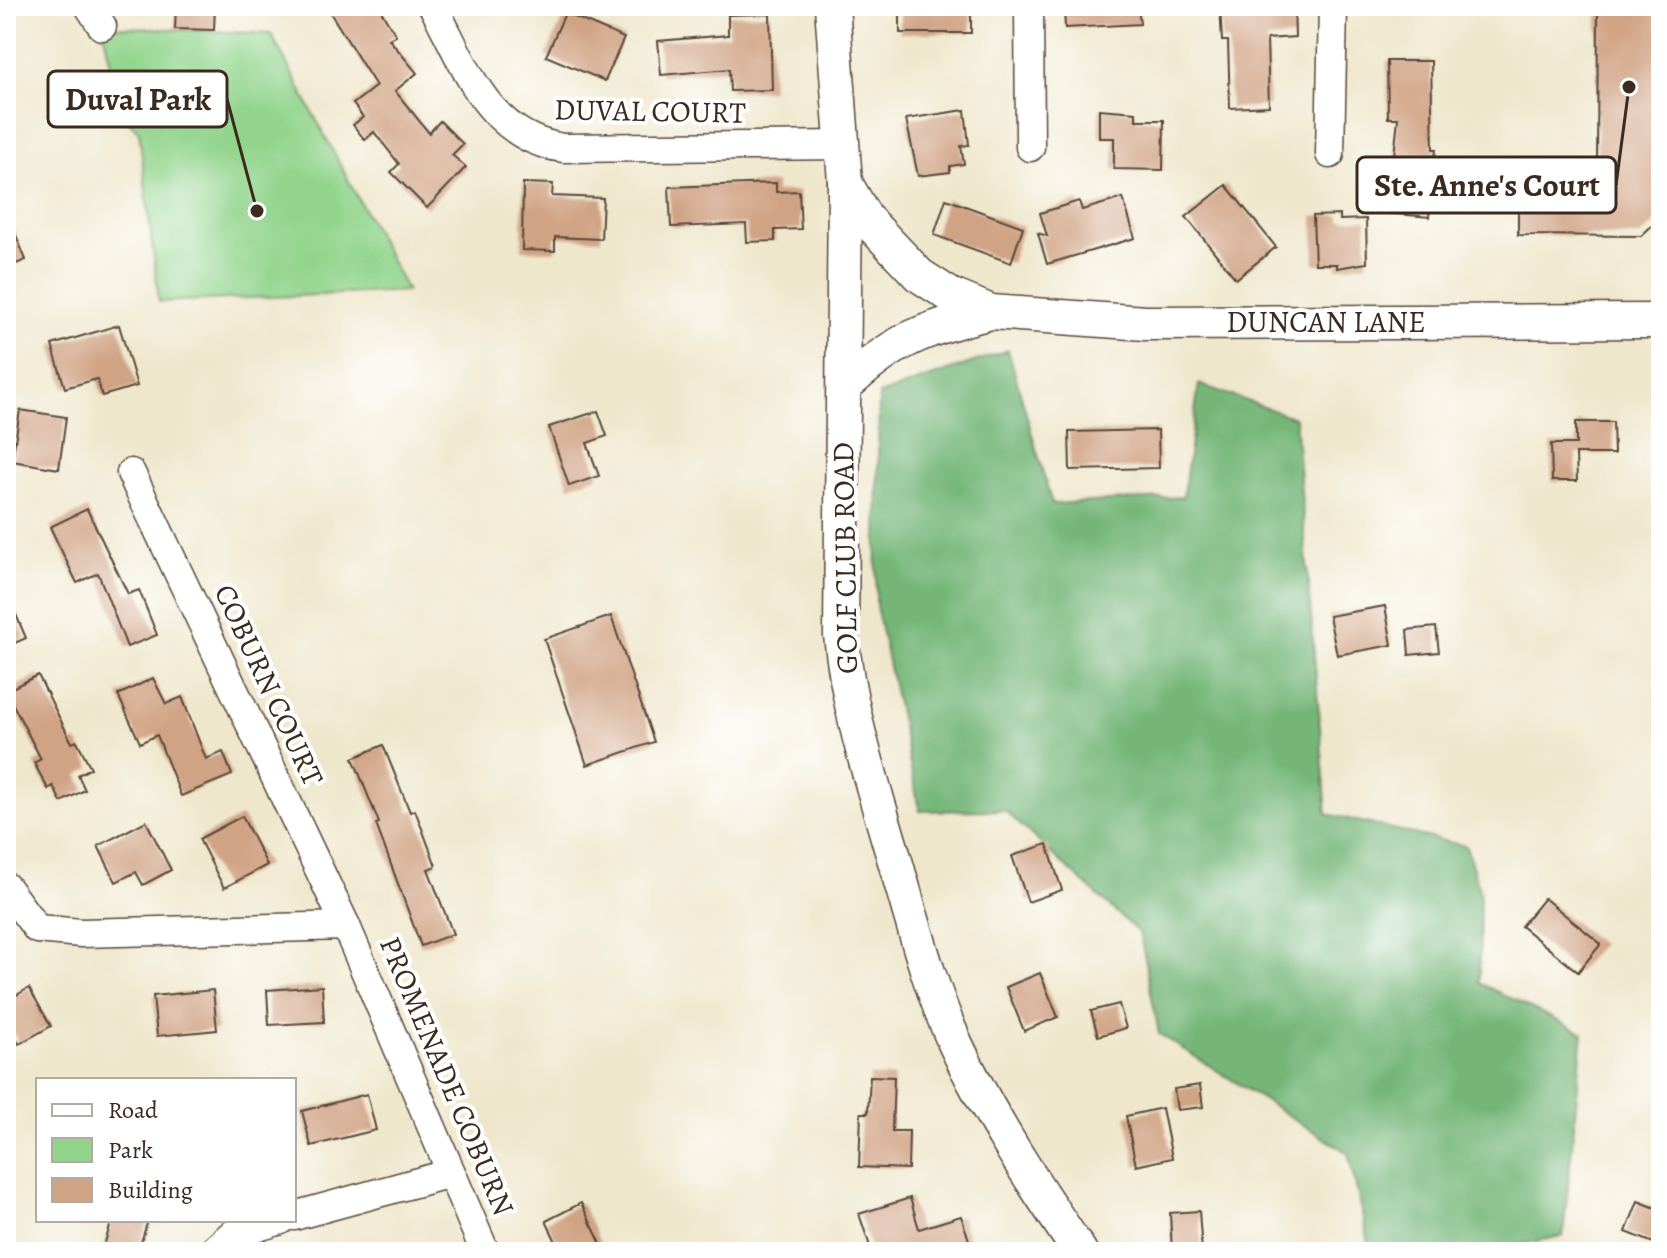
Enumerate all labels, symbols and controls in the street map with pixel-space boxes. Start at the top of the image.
callout: Duval Park [48,71,227,127]
text: Duval Park [65,77,212,121]
street label: DUVAL COURT [554,89,747,133]
callout: Ste. Anne's Court [1357,157,1616,213]
text: Ste. Anne's Court [1374,163,1600,207]
street label: DUNCAN LANE [1226,302,1426,342]
street label: GOLF CLUB ROAD [823,442,867,674]
street label: COBURN COURT [205,578,333,793]
street label: PROMENADE COBURN [370,930,524,1222]
legend [36,1078,296,1222]
text: Road [108,1094,158,1126]
text: Park [108,1134,153,1166]
text: Building [108,1174,193,1206]

